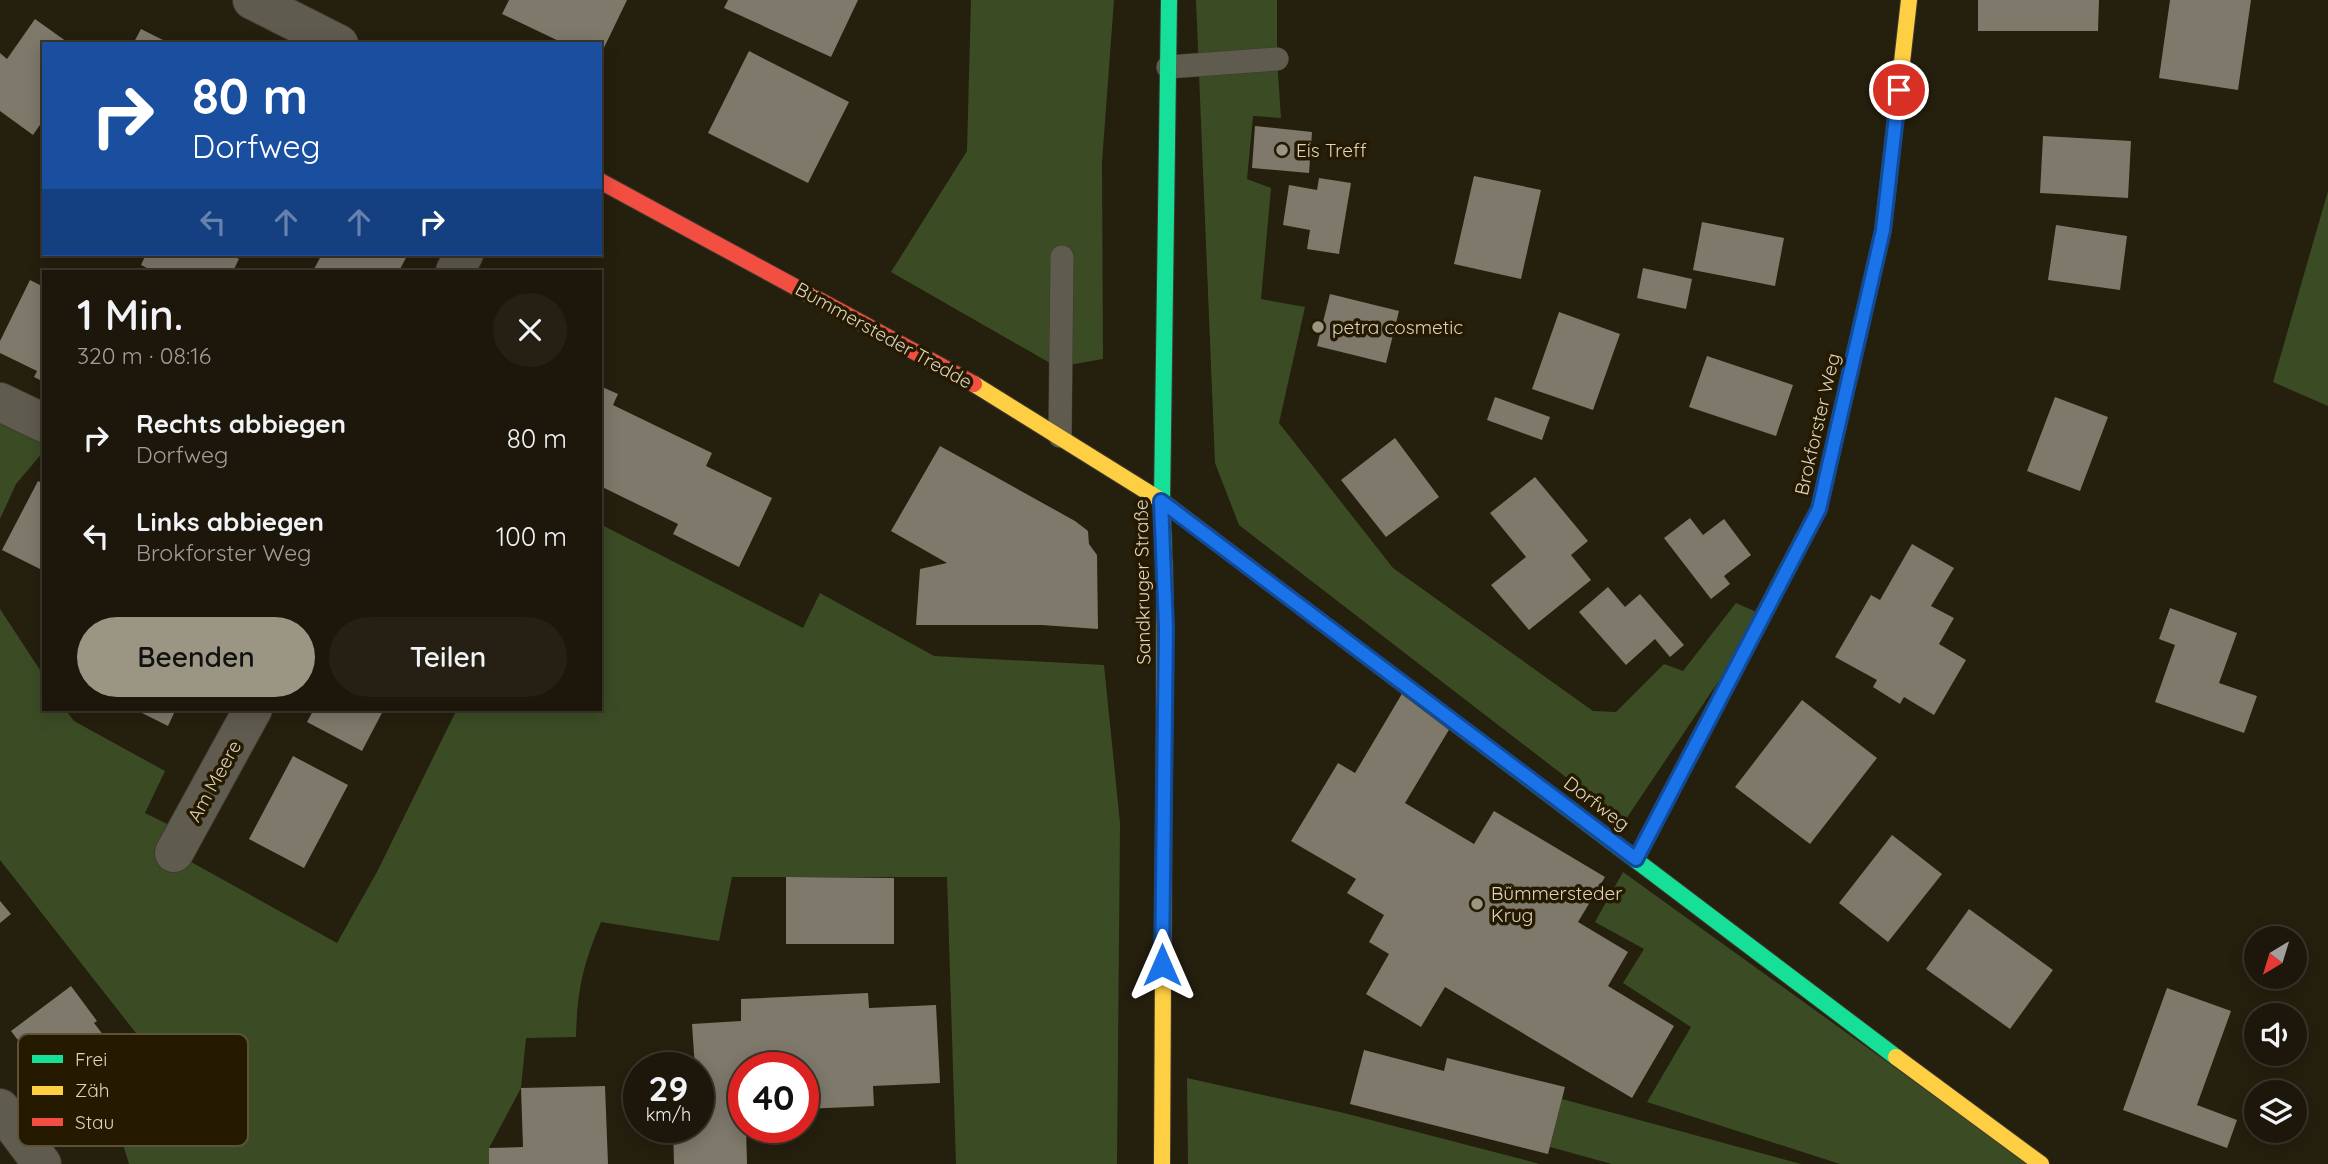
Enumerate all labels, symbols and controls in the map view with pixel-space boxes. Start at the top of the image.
pin [1869,60,1929,120]
text: 80 m [192,65,308,126]
icon: right [77,70,168,161]
icon: arrive [1880,71,1918,109]
text: Dorfweg [192,126,320,166]
place label: Eis Treff [1296,138,1367,162]
marker: Eis Treff [1274,142,1290,158]
icon: left [194,203,232,241]
icon: ahead [267,203,305,241]
icon: ahead [340,203,378,241]
icon: right [413,203,451,241]
street label: Bümmersteder Tredde [791,276,977,394]
text: 1 Min. [77,288,183,341]
button: close [493,293,567,367]
place label: petra cosmetic [1332,315,1463,339]
marker: petra cosmetic [1310,319,1326,335]
text: 320 m · 08:16 [77,341,211,370]
street label: Brokforster Weg [1789,351,1845,497]
text: Rechts abbiegen [136,407,346,440]
icon: right [77,419,115,457]
text: 80 m [507,422,567,455]
text: Dorfweg [136,440,228,469]
street label: Sandkruger Straße [1129,499,1155,665]
text: Links abbiegen [136,505,324,538]
icon: left [77,517,115,555]
text: 100 m [496,520,567,553]
text: Brokforster Weg [136,538,311,567]
button: Beenden [77,617,315,697]
button: Teilen [329,617,567,697]
street label: Am Meere [182,736,246,826]
street label: Dorfweg [1559,770,1635,836]
place label: Bümmersteder Krug [1491,881,1623,927]
marker: Bümmersteder Krug [1469,896,1485,912]
north arrow [2244,926,2306,989]
map controls [2244,926,2307,1143]
position arrow [1125,928,1199,1002]
button: sound [2244,1003,2307,1066]
legend [18,1034,248,1146]
text: Frei [75,1047,107,1071]
speed limit sign: 40 [728,1052,819,1143]
text: 29 [649,1066,688,1110]
text: Zäh [75,1078,110,1102]
button: layers [2244,1080,2307,1143]
text: km/h [646,1103,691,1126]
text: Stau [75,1110,114,1134]

